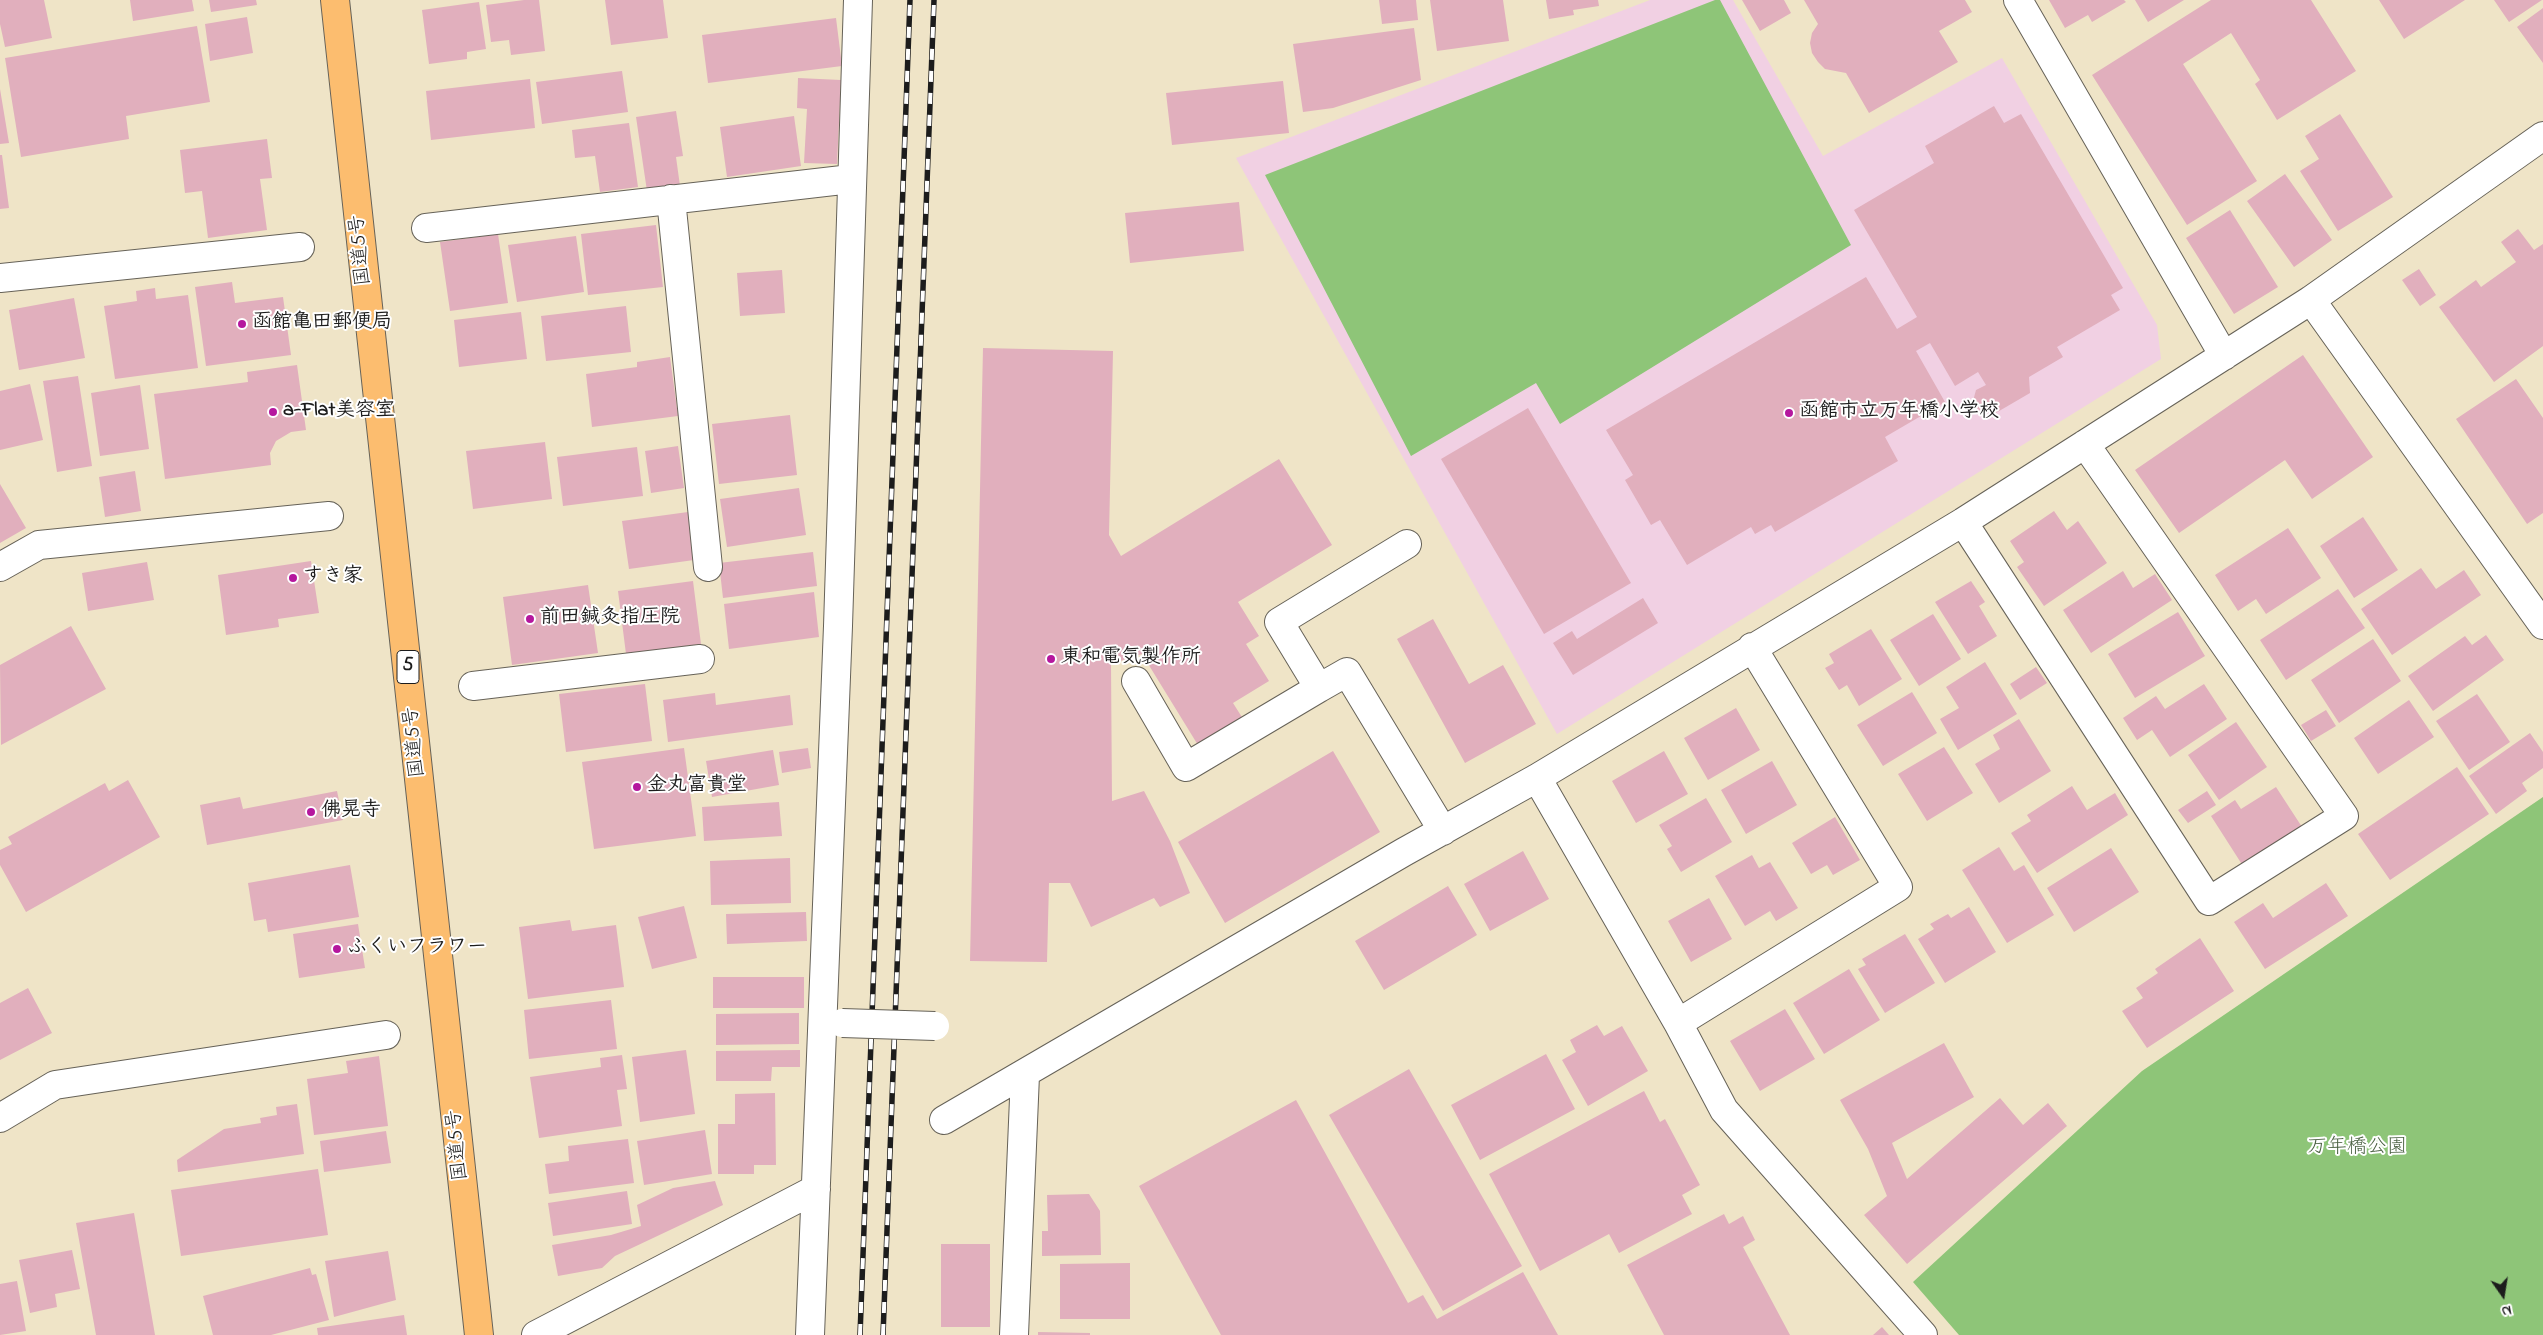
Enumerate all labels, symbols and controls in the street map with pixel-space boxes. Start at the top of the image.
street label: 国道5号 [346,213,378,287]
place label: 函館亀田郵便局 [252,312,392,336]
marker: 函館亀田郵便局 [236,318,248,330]
place label: a-Flat美容室 [283,400,395,424]
place label: 函館市立万年橋小学校 [1799,401,1999,425]
marker: a-Flat美容室 [267,406,279,418]
marker: 函館市立万年橋小学校 [1783,407,1795,419]
place label: すき家 [303,566,363,590]
marker: すき家 [287,572,299,584]
place label: 前田鍼灸指圧院 [540,607,680,631]
marker: 前田鍼灸指圧院 [524,613,536,625]
place label: 東和電気製作所 [1061,647,1201,671]
road number: 5 [397,650,419,684]
marker: 東和電気製作所 [1045,653,1057,665]
street label: 国道5号 [400,705,432,779]
place label: 金丸富貴堂 [647,775,747,799]
marker: 金丸富貴堂 [631,781,643,793]
place label: 佛晃寺 [321,800,381,824]
marker: 佛晃寺 [305,806,317,818]
place label: ふくいフラワー [347,937,487,961]
marker: ふくいフラワー [331,943,343,955]
street label: 国道5号 [443,1108,475,1182]
park label: 万年橋公園 [2307,1137,2407,1161]
north arrow [2478,1270,2528,1320]
text: N [2500,1299,2513,1321]

